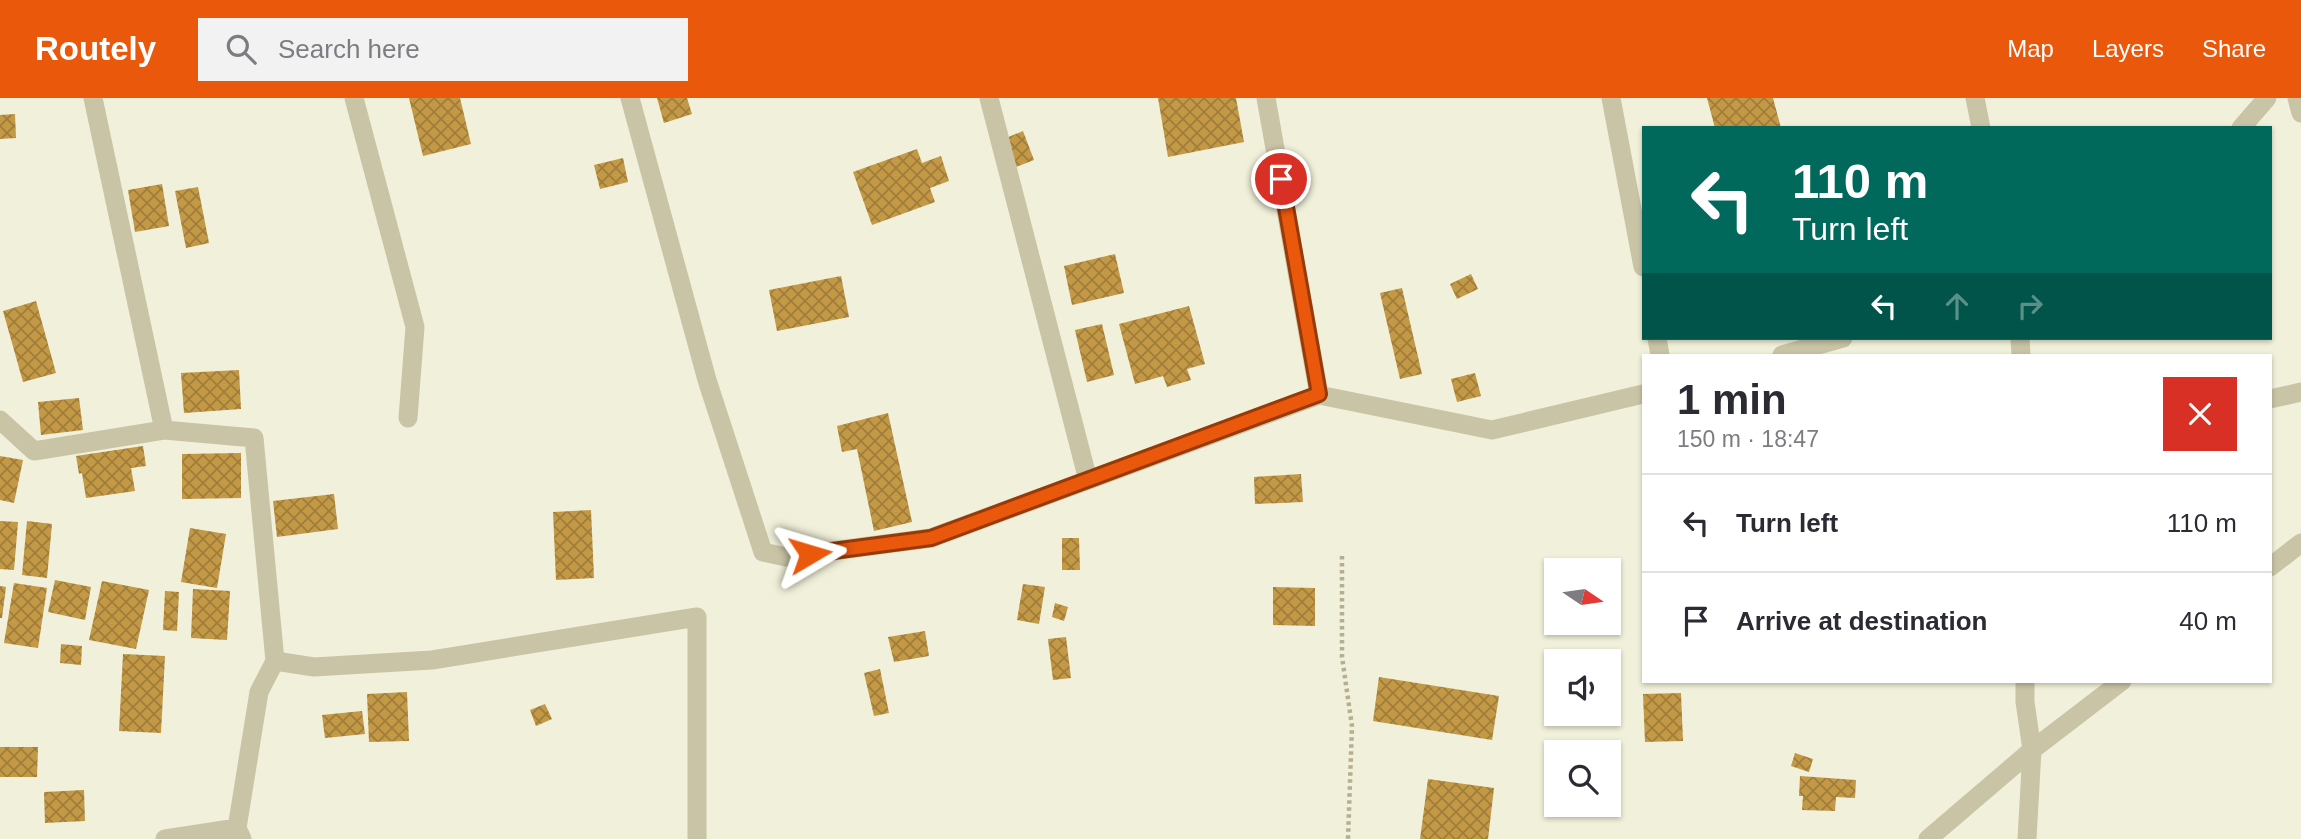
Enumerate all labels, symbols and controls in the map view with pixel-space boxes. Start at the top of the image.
search box [198,18,688,81]
text: Routely [35,30,156,67]
icon: search [222,30,260,68]
text: Search here [278,34,420,64]
text: Map [2007,35,2054,62]
text: Layers [2092,35,2164,62]
text: Share [2202,35,2266,62]
pin [1251,149,1311,209]
icon: left [1677,154,1768,245]
text: 110 m [1792,154,1928,208]
icon: arrive [1262,160,1300,198]
text: Turn left [1792,211,1908,247]
icon: left [1865,287,1903,325]
icon: ahead [1938,287,1976,325]
icon: right [2011,287,2049,325]
text: 1 min [1677,376,1787,423]
button: close [2163,377,2237,451]
text: 150 m · 18:47 [1677,426,1819,452]
icon: left [1677,504,1715,542]
text: Turn left [1736,508,1838,538]
text: 110 m [2167,508,2237,538]
position arrow [773,517,847,591]
north arrow [1544,558,1620,635]
map controls [1544,558,1621,817]
icon: arrive [1677,602,1715,640]
text: Arrive at destination [1736,606,1987,636]
text: 40 m [2179,606,2237,636]
button: sound [1544,649,1621,726]
button: search [1544,740,1621,817]

